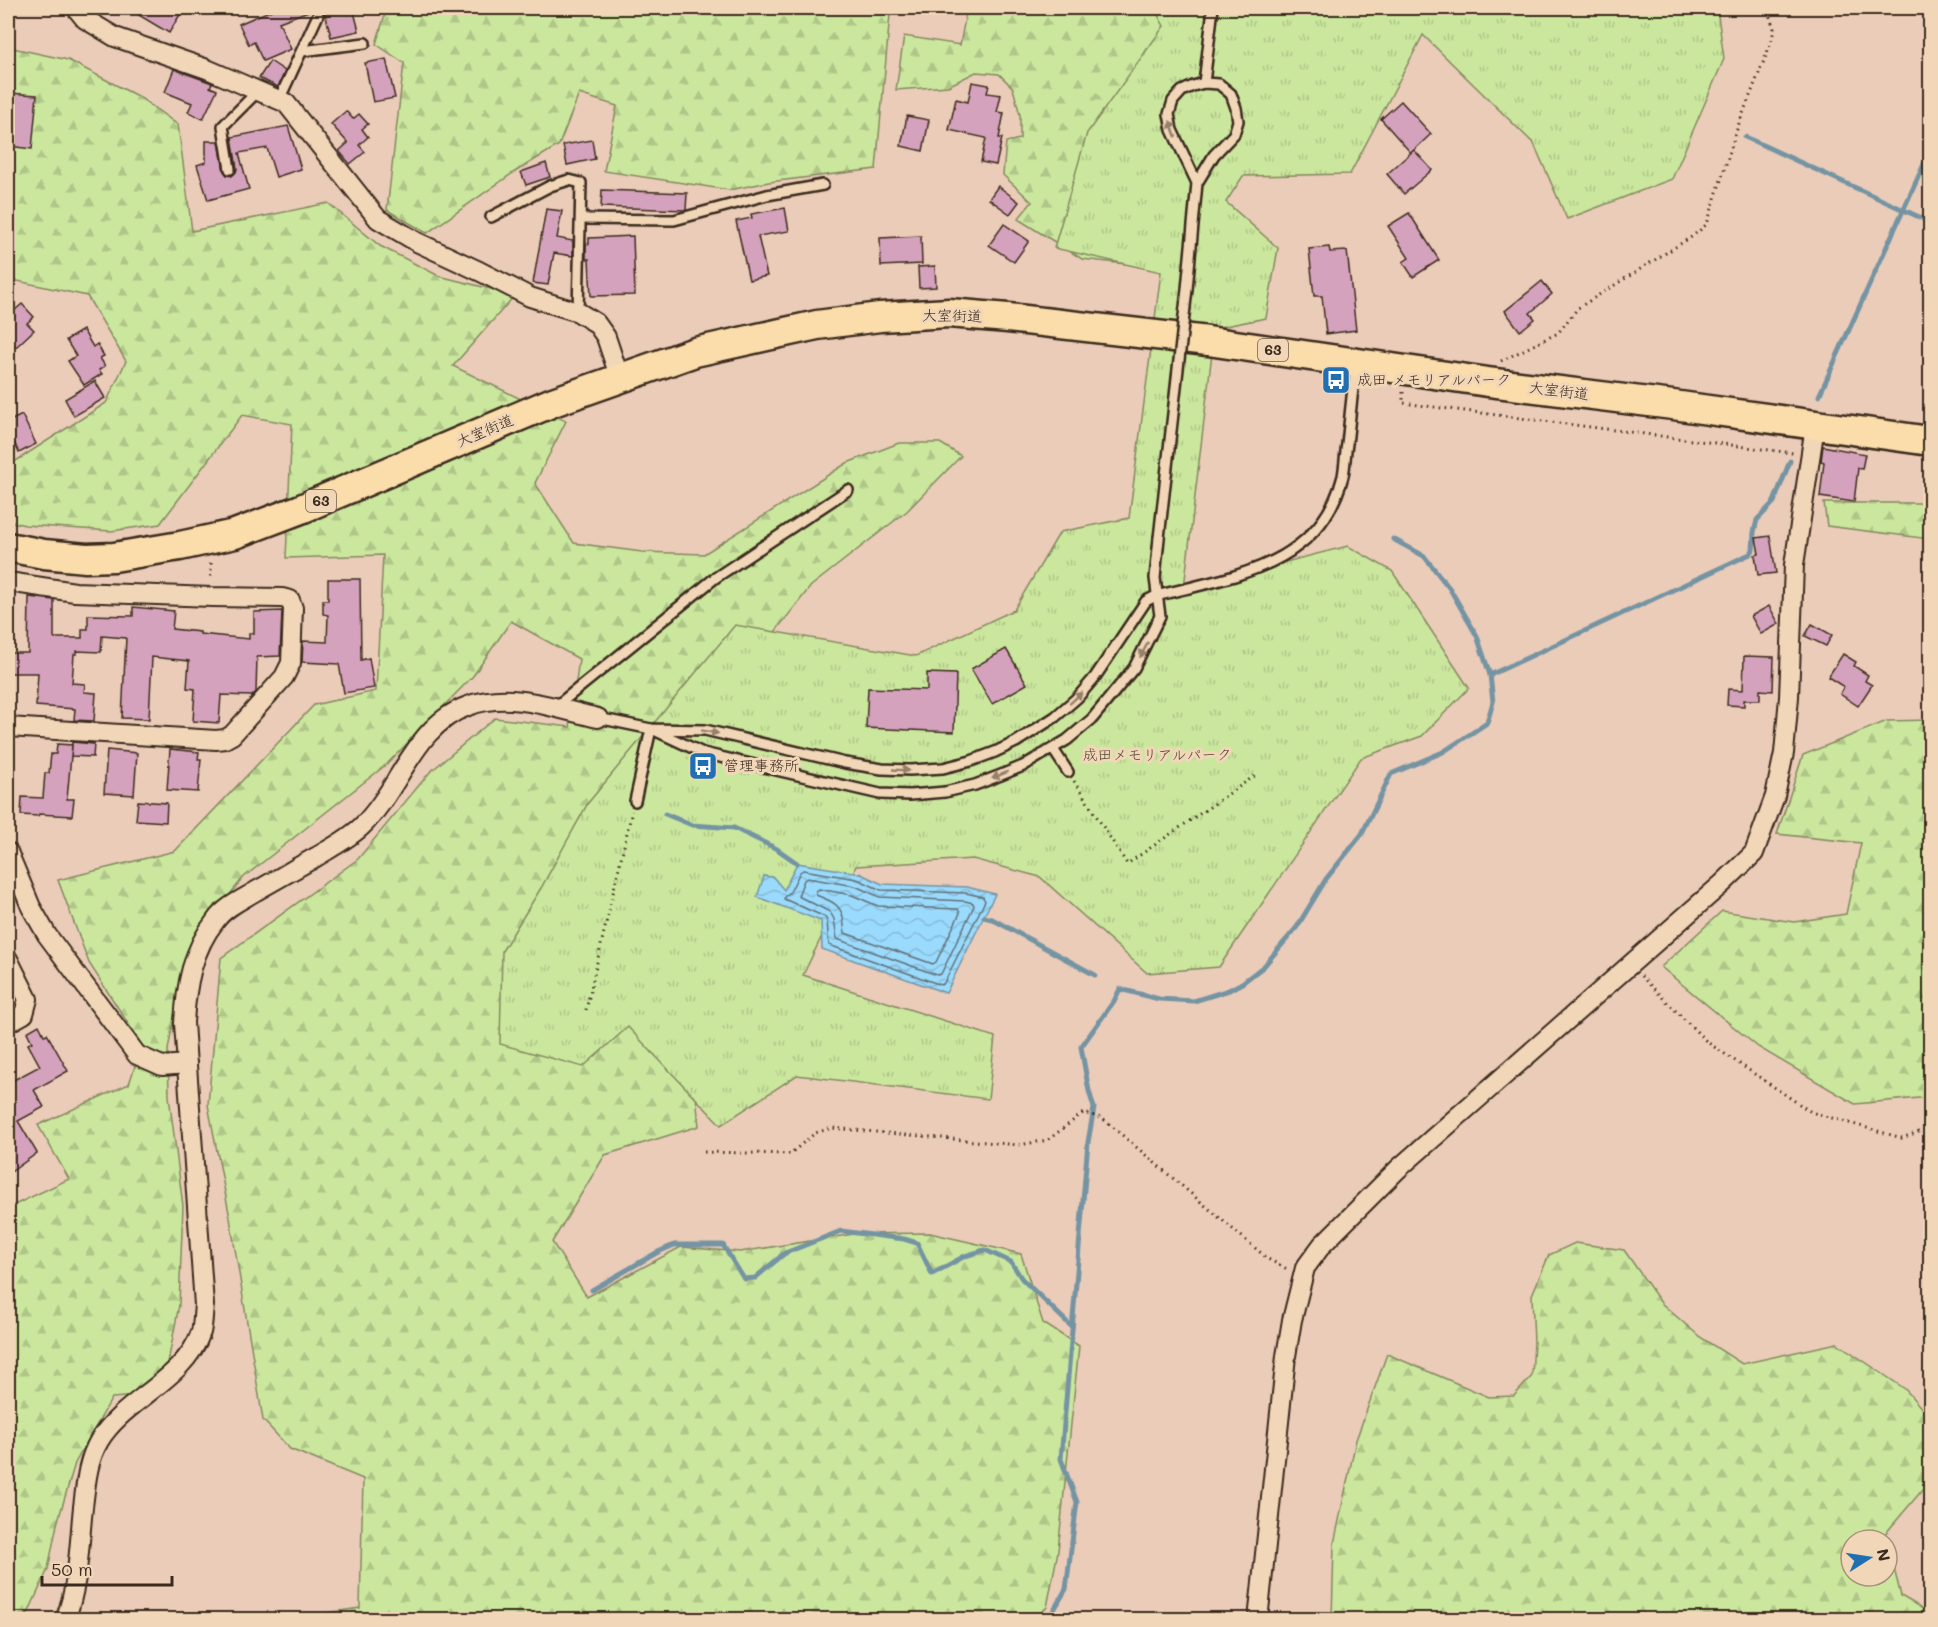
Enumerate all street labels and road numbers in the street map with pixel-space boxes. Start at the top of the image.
street label: 大室街道 [922,304,982,326]
road number: 63 [1258,339,1288,361]
street label: 大室街道 [1528,376,1590,404]
street label: 大室街道 [453,409,516,451]
road number: 63 [306,490,336,512]

